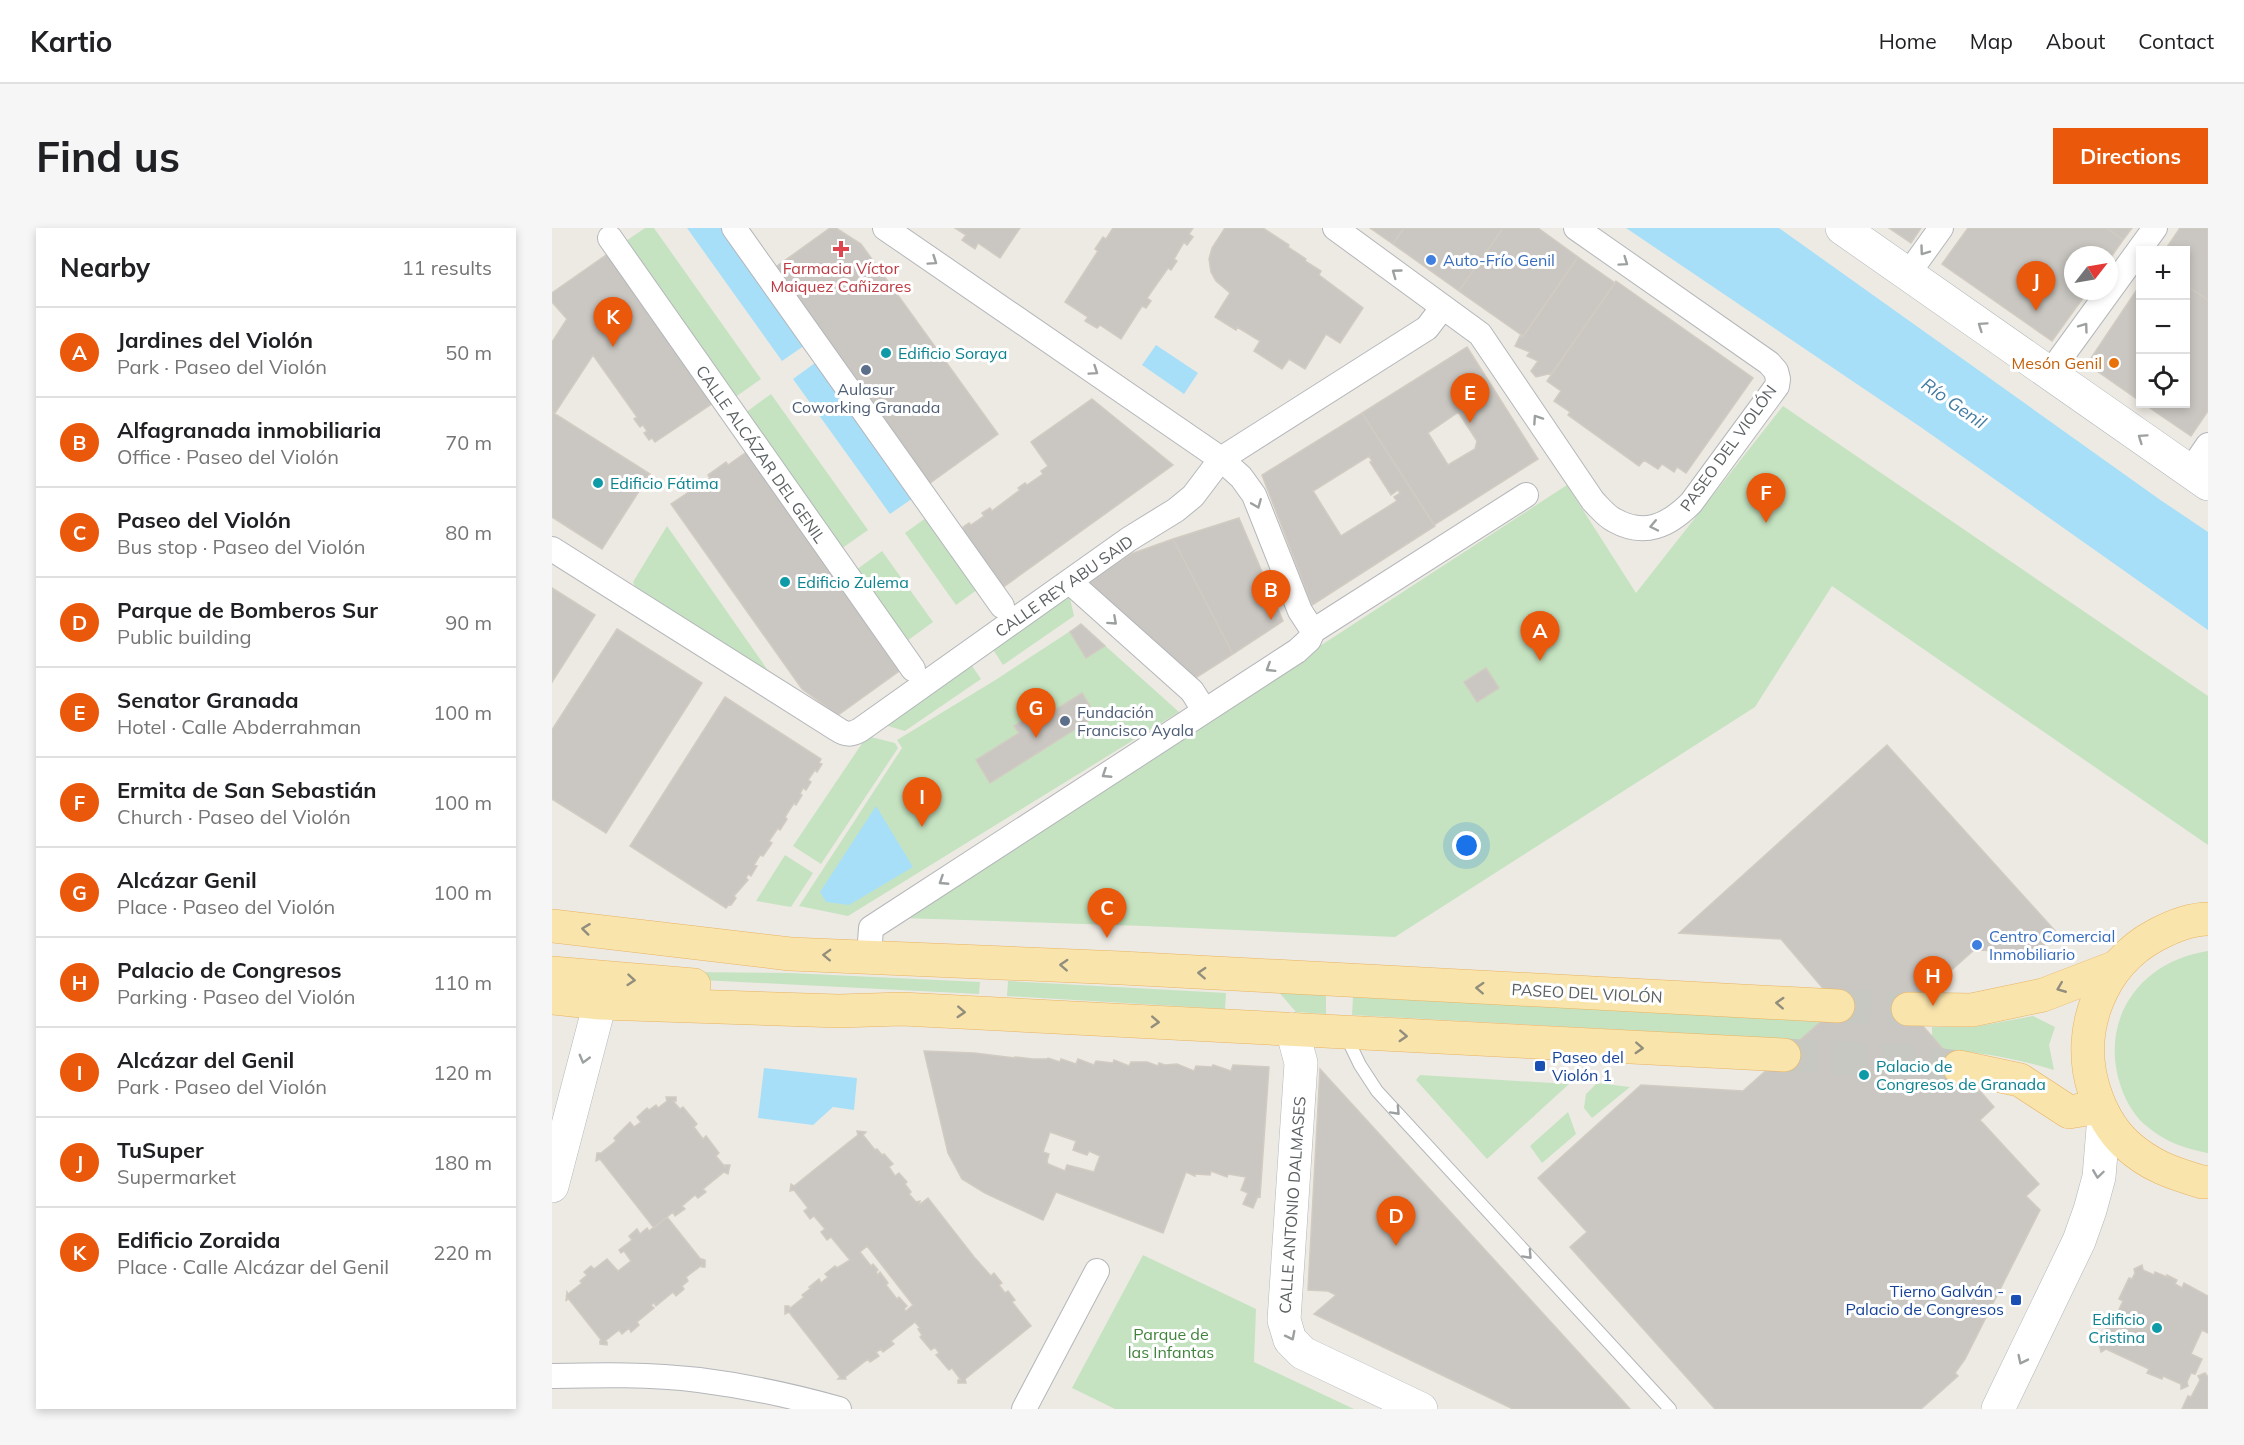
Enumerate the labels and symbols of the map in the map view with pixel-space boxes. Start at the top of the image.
marker: Farmacia Víctor Maiquez Cañizares [834,242,848,256]
one-way arrow [1920,245,1931,256]
north arrow [2064,246,2118,300]
place label: Auto-Frío Genil [1443,250,1555,270]
marker: Auto-Frío Genil [1424,253,1438,267]
one-way arrow [926,254,937,265]
one-way arrow [1617,255,1628,266]
place label: Farmacia Víctor Maiquez Cañizares [771,258,911,296]
pin: J [2016,262,2056,311]
one-way arrow [1391,269,1402,280]
pin: K [594,298,632,347]
one-way arrow [1978,322,1989,333]
one-way arrow [2077,322,2088,333]
place label: Edificio Soraya [898,343,1007,363]
marker: Edificio Soraya [879,346,893,360]
place label: Mesón Genil [2012,353,2102,373]
marker: Mesón Genil [2107,356,2121,370]
street label: CALLE ALCÁZAR DEL GENIL [692,361,830,547]
marker: Aulasur Coworking Granada [859,363,873,377]
one-way arrow [1087,364,1098,375]
water label: Río Genil [1917,372,1991,434]
pin: E [1450,374,1490,423]
place label: Aulasur Coworking Granada [792,379,940,417]
street label: PASEO DEL VIOLÓN [1675,381,1781,515]
one-way arrow [1533,414,1544,425]
one-way arrow [2138,434,2149,445]
place label: Edificio Fátima [610,473,719,493]
pin: F [1746,474,1786,523]
marker: Edificio Fátima [591,476,605,490]
one-way arrow [1250,498,1262,509]
one-way arrow [1649,519,1659,532]
street label: CALLE REY ABU SAID [991,531,1137,641]
pin: B [1252,570,1290,620]
place label: Edificio Zulema [797,572,909,592]
marker: Edificio Zulema [778,575,792,589]
pin: A [1520,612,1560,661]
one-way arrow [1107,614,1117,625]
one-way arrow [1266,661,1276,673]
pin: G [1016,688,1056,738]
place label: Fundación Francisco Ayala [1077,702,1194,740]
marker: Fundación Francisco Ayala [1058,714,1072,728]
one-way arrow [1102,767,1113,778]
pin: I [902,778,941,827]
your location [1452,831,1481,860]
one-way arrow [939,873,949,885]
pin: C [1088,888,1126,938]
one-way arrow [581,924,590,936]
place label: Centro Comercial Inmobiliario [1989,926,2115,964]
marker: Centro Comercial Inmobiliario [1970,938,1984,952]
one-way arrow [823,948,832,961]
pin: H [1914,956,1952,1006]
one-way arrow [1059,959,1068,972]
one-way arrow [1197,966,1206,979]
one-way arrow [627,973,636,986]
street label: PASEO DEL VIOLÓN [1511,979,1663,1007]
one-way arrow [1476,981,1485,994]
one-way arrow [2057,981,2068,993]
one-way arrow [1775,997,1784,1010]
one-way arrow [956,1006,965,1019]
one-way arrow [1151,1016,1160,1029]
one-way arrow [1398,1029,1407,1042]
one-way arrow [1634,1041,1643,1054]
place label: Paseo del Violón 1 [1552,1047,1624,1085]
one-way arrow [579,1054,592,1064]
place label: Palacio de Congresos de Granada [1876,1056,2046,1094]
marker: Paseo del Violón 1 [1533,1059,1547,1073]
marker: Palacio de Congresos de Granada [1857,1068,1871,1082]
street label: CALLE ANTONIO DALMASES [1274,1096,1310,1314]
one-way arrow [1389,1105,1400,1115]
one-way arrow [2093,1169,2105,1179]
pin: D [1376,1196,1416,1246]
one-way arrow [1521,1248,1532,1258]
place label: Tierno Galván - Palacio de Congresos [1845,1281,2004,1319]
marker: Tierno Galván - Palacio de Congresos [2009,1293,2023,1307]
place label: Edificio Cristina [2088,1309,2145,1347]
marker: Edificio Cristina [2150,1321,2164,1335]
park label: Parque de las Infantas [1128,1324,1214,1362]
one-way arrow [1284,1330,1295,1340]
one-way arrow [2018,1353,2029,1364]

